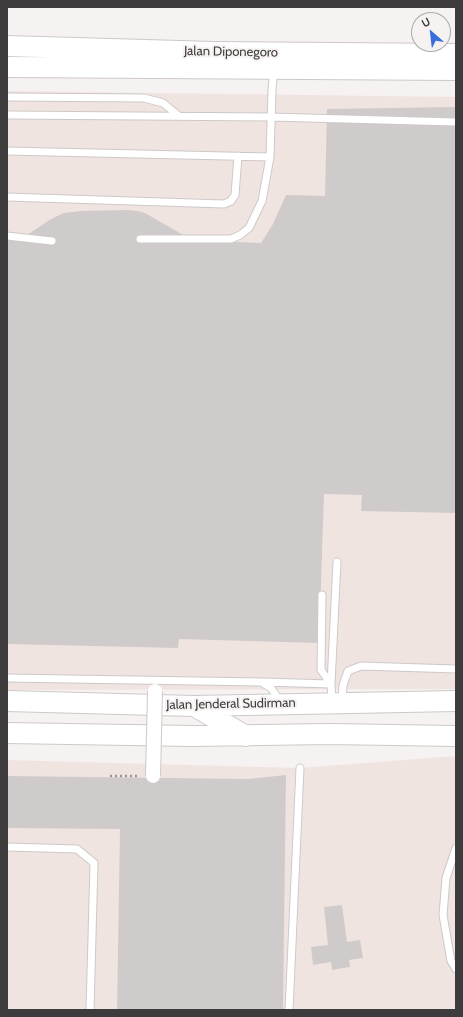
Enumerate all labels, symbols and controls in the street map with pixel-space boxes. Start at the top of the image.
north arrow [411,12,451,52]
text: U [419,14,433,30]
street label: Jalan Diponegoro [184,43,278,61]
street label: Jalan Jenderal Sudirman [166,695,296,713]

